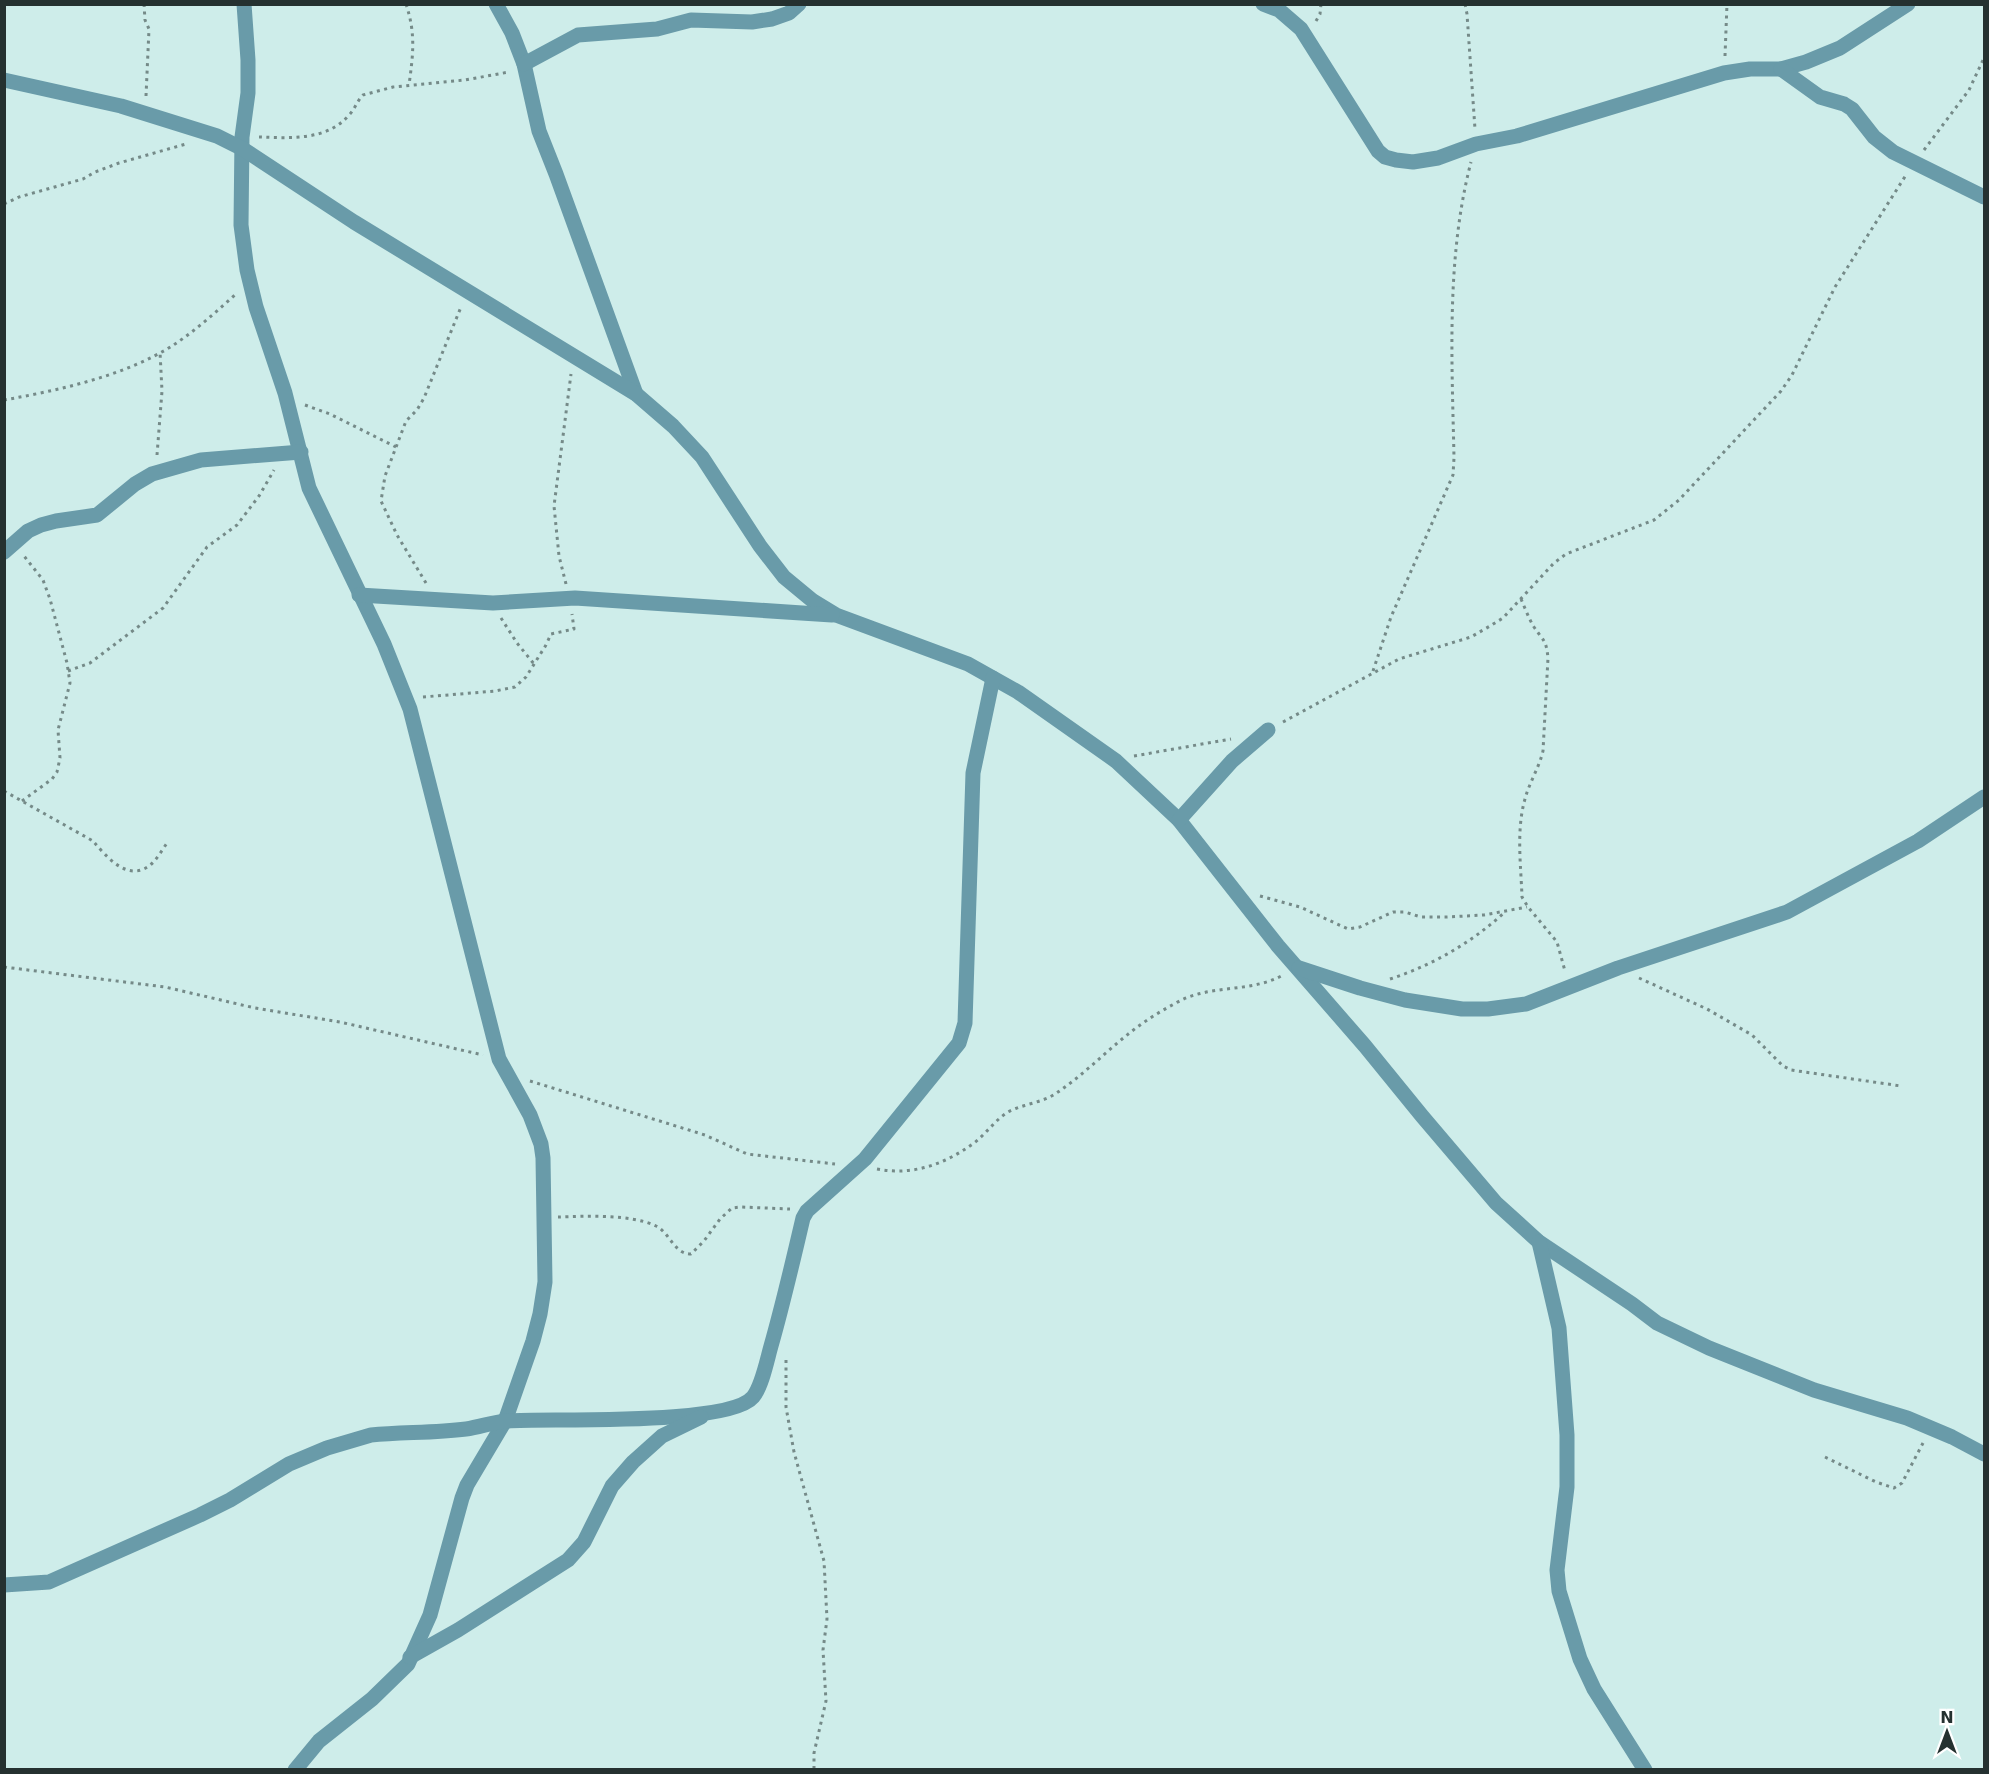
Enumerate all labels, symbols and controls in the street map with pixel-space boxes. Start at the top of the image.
north arrow [1917,1702,1977,1762]
text: N [1940,1708,1954,1727]

